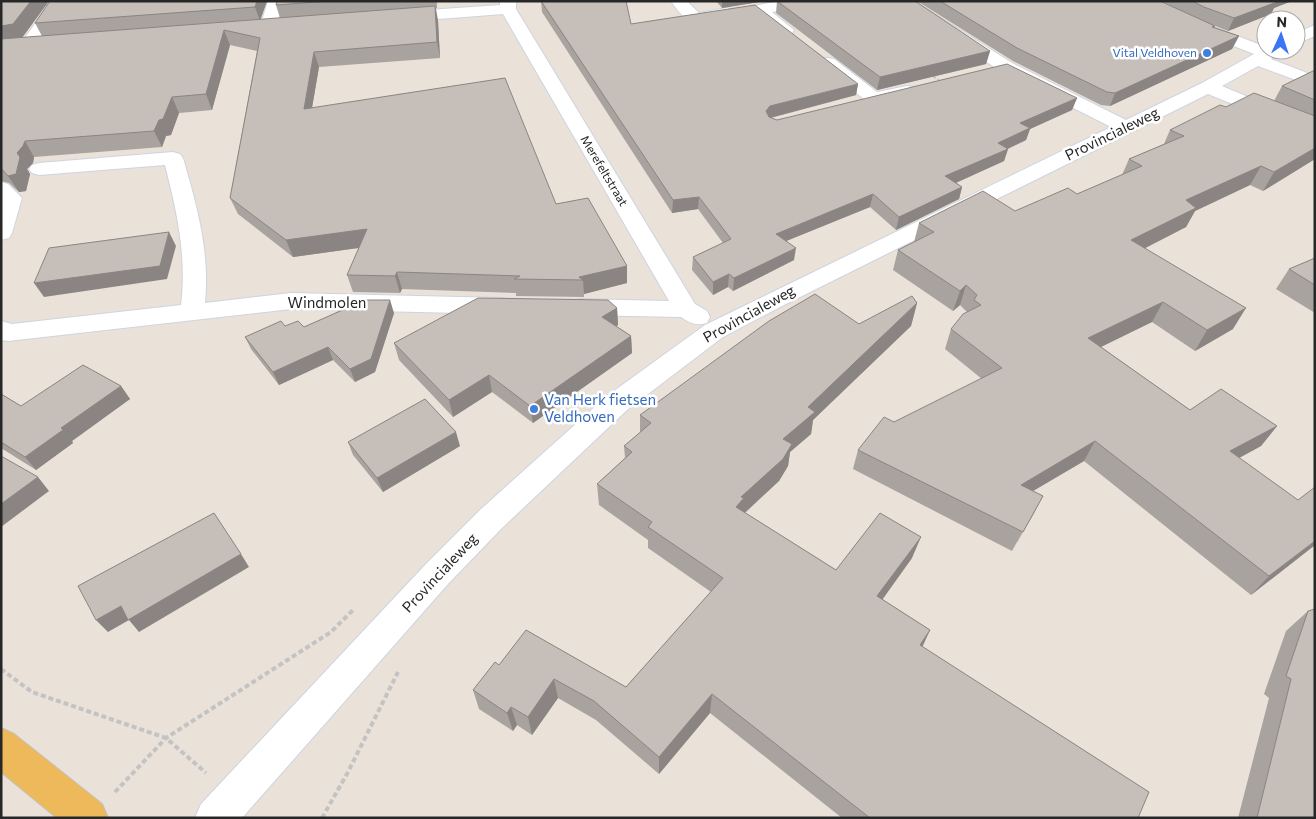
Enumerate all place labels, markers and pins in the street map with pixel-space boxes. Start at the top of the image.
place label: Vital Veldhoven [1112,45,1197,59]
marker: Vital Veldhoven [1201,47,1213,59]
place label: Van Herk fietsen Veldhoven [544,390,656,425]
marker: Van Herk fietsen Veldhoven [528,403,540,415]

